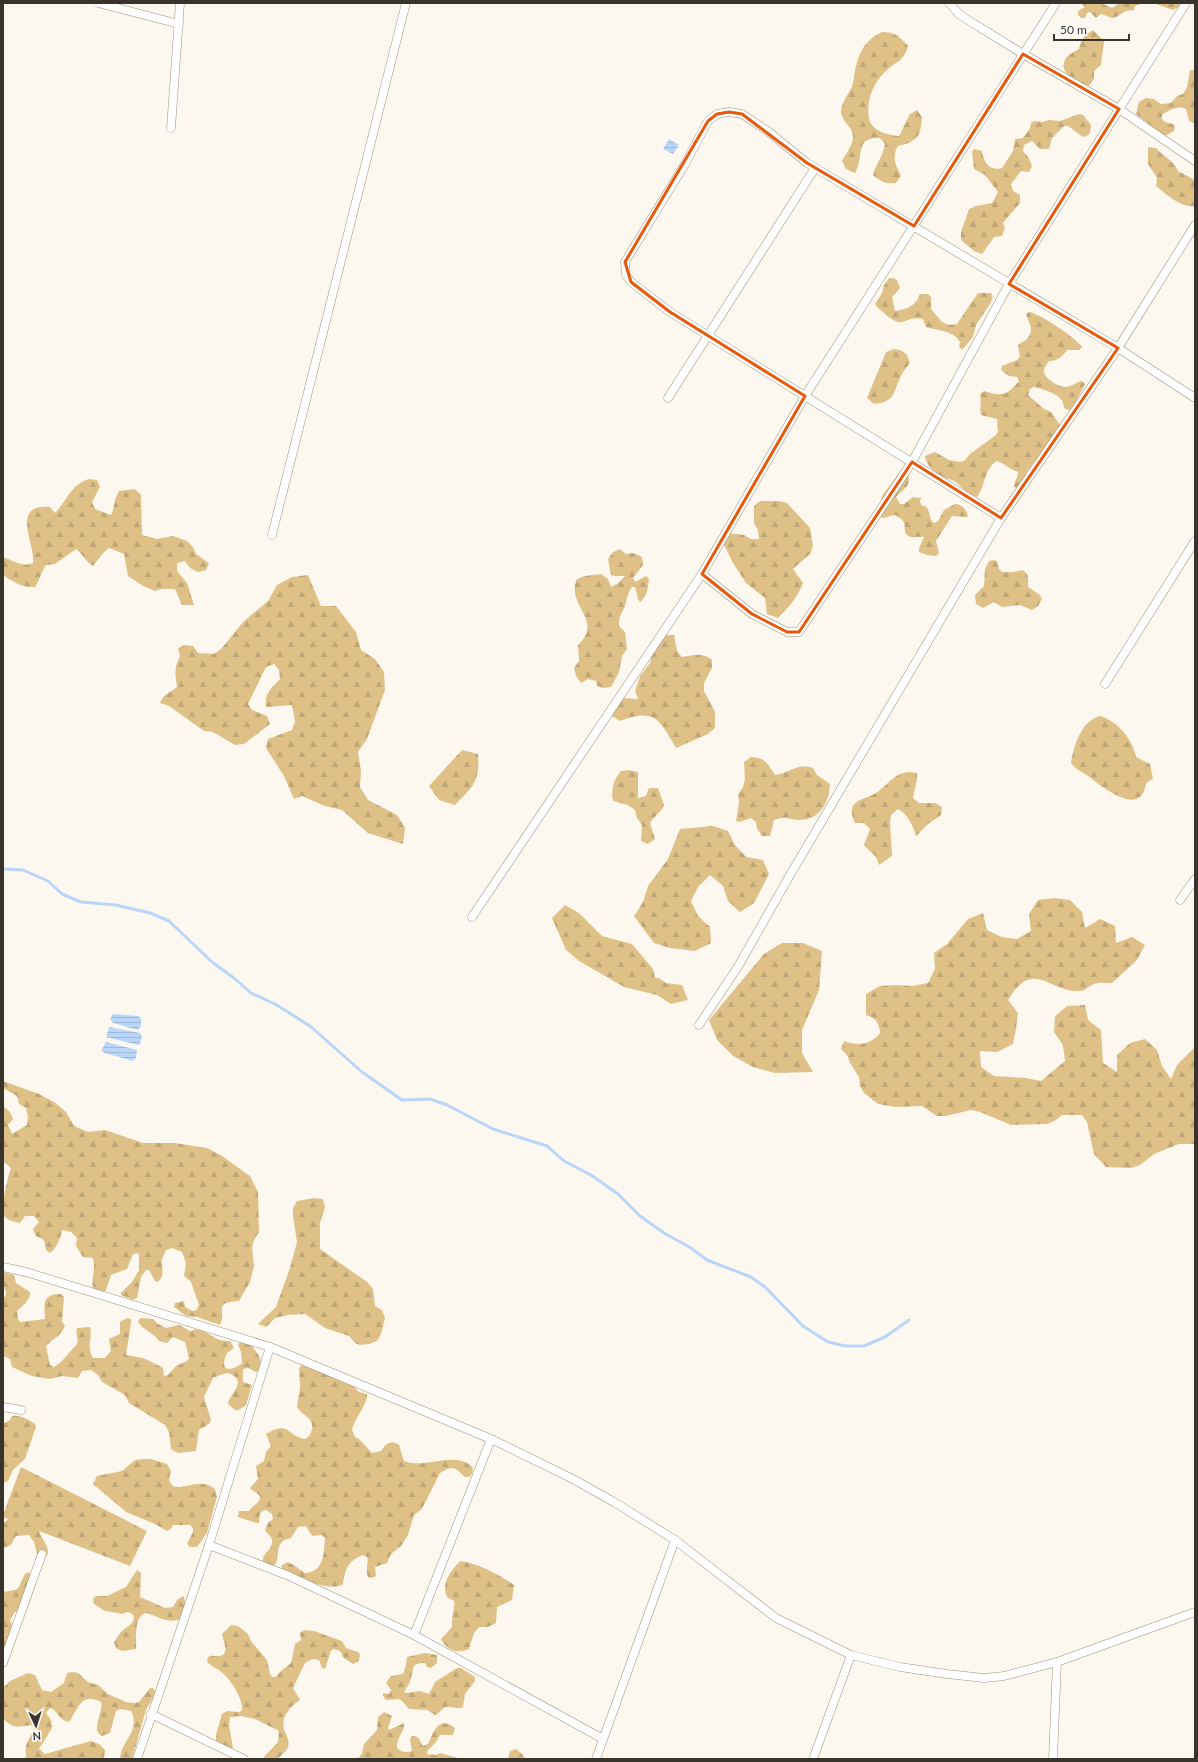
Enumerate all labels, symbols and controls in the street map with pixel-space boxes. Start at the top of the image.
scale bar [1054,16,1129,42]
text: 50 m [1060,22,1087,37]
north arrow [16,1706,56,1746]
text: N [32,1730,41,1743]

